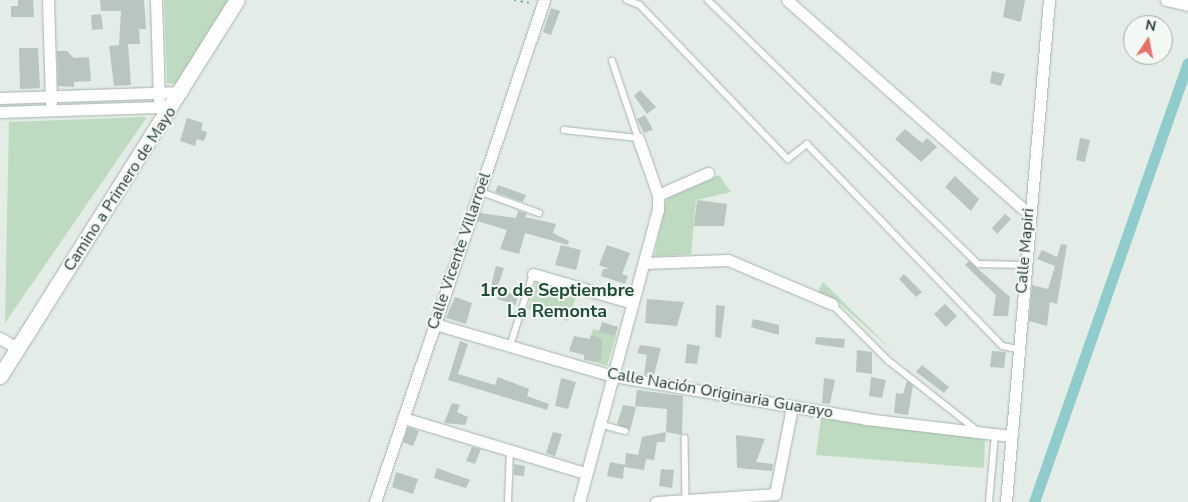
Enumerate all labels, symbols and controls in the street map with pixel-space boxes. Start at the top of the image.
north arrow [1123,15,1173,65]
text: N [1144,15,1158,36]
street label: Camino a Primero de Mayo [60,103,180,275]
street label: Calle Vicente Villarroel [423,170,495,332]
street label: Calle Mapiri [1012,208,1038,294]
district label: 1ro de Septiembre La Remonta [480,280,634,322]
street label: Calle Nación Originaria Guarayo [606,364,834,422]

